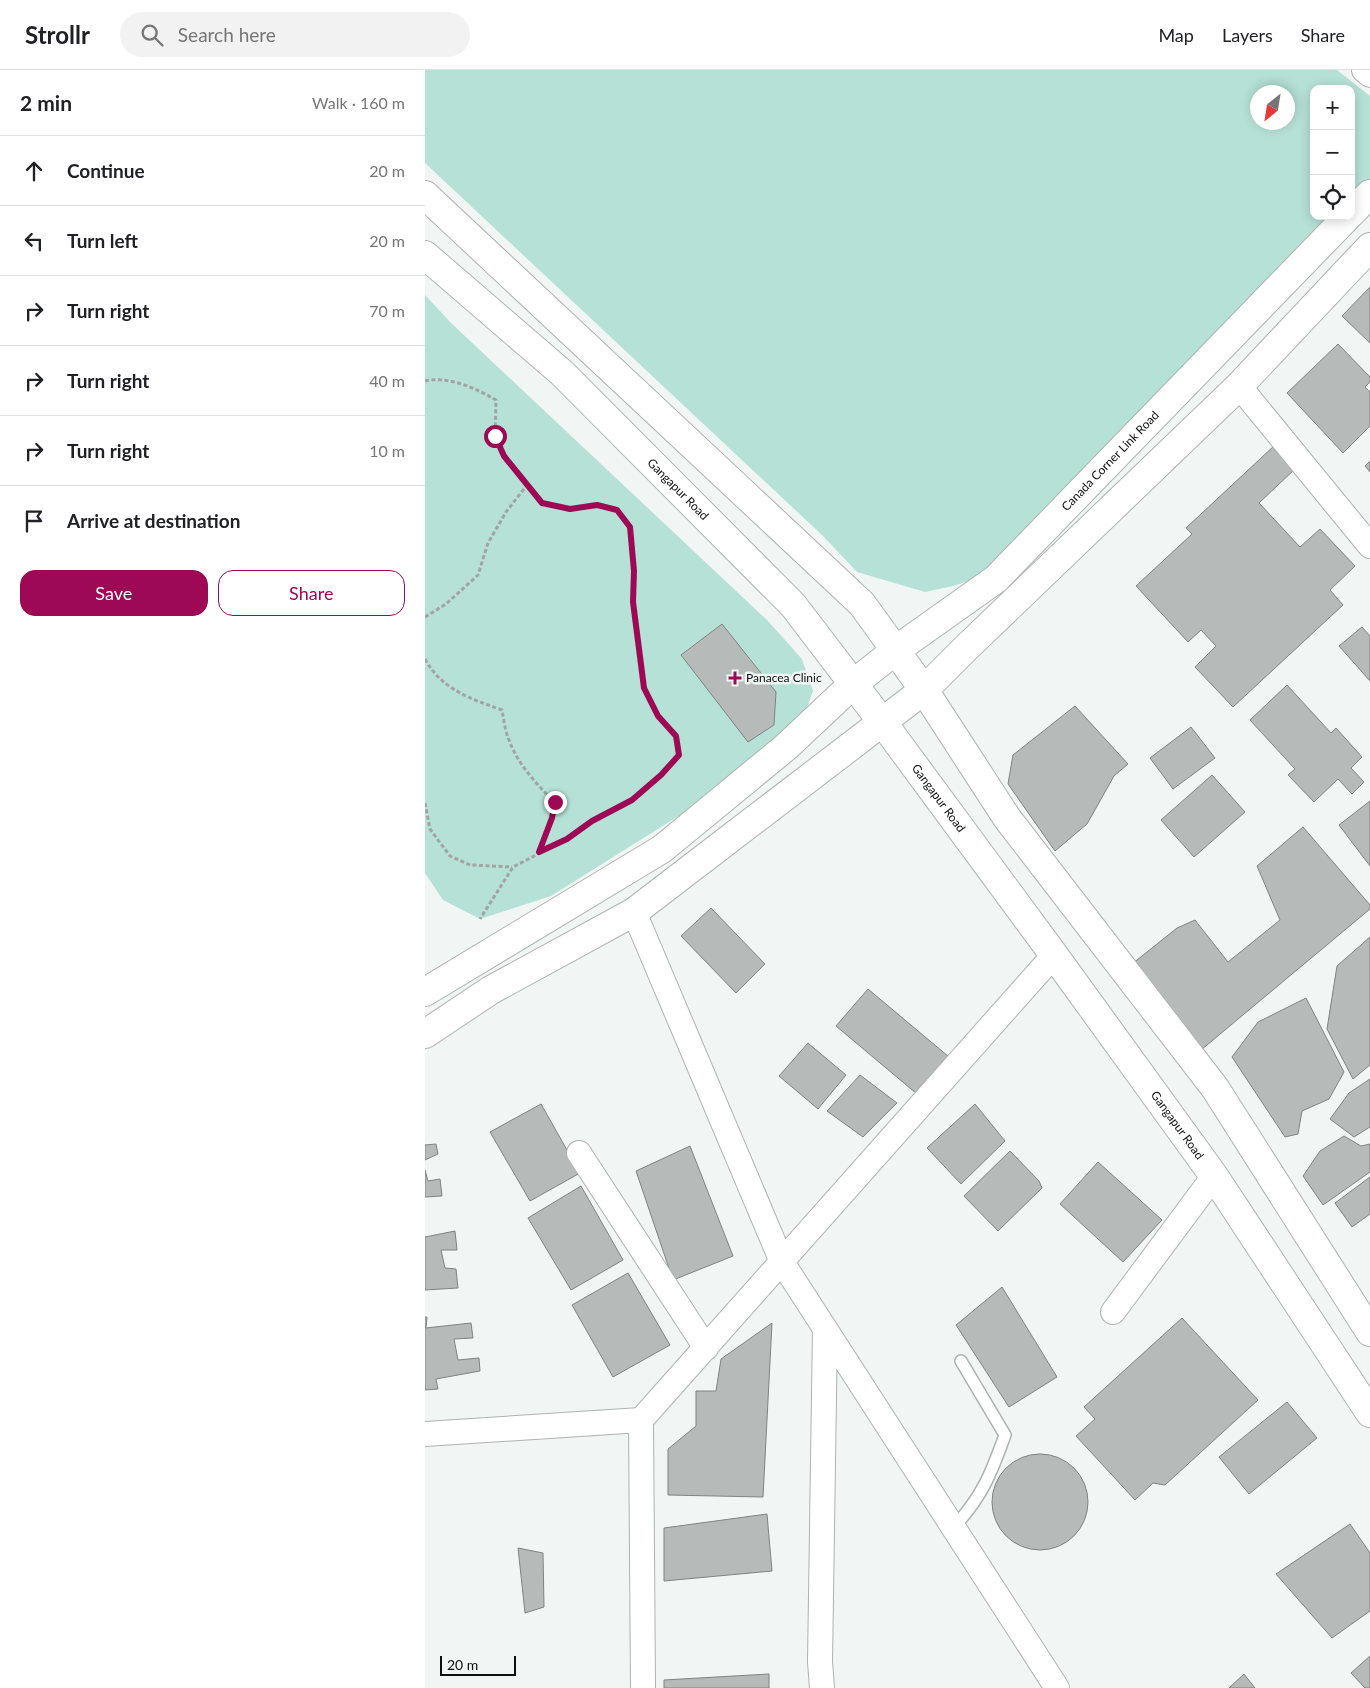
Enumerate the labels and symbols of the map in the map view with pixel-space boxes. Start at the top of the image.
north arrow [1250,85,1295,130]
street label: Canada Corner Link Road [1058,408,1162,514]
route start [484,425,507,448]
street label: Gangapur Road [644,455,712,523]
place label: Panacea Clinic [746,670,822,685]
marker: Panacea Clinic [728,671,742,685]
street label: Gangapur Road [909,761,969,835]
route end [544,791,567,814]
street label: Gangapur Road [1148,1088,1207,1162]
scale bar [440,1653,516,1676]

